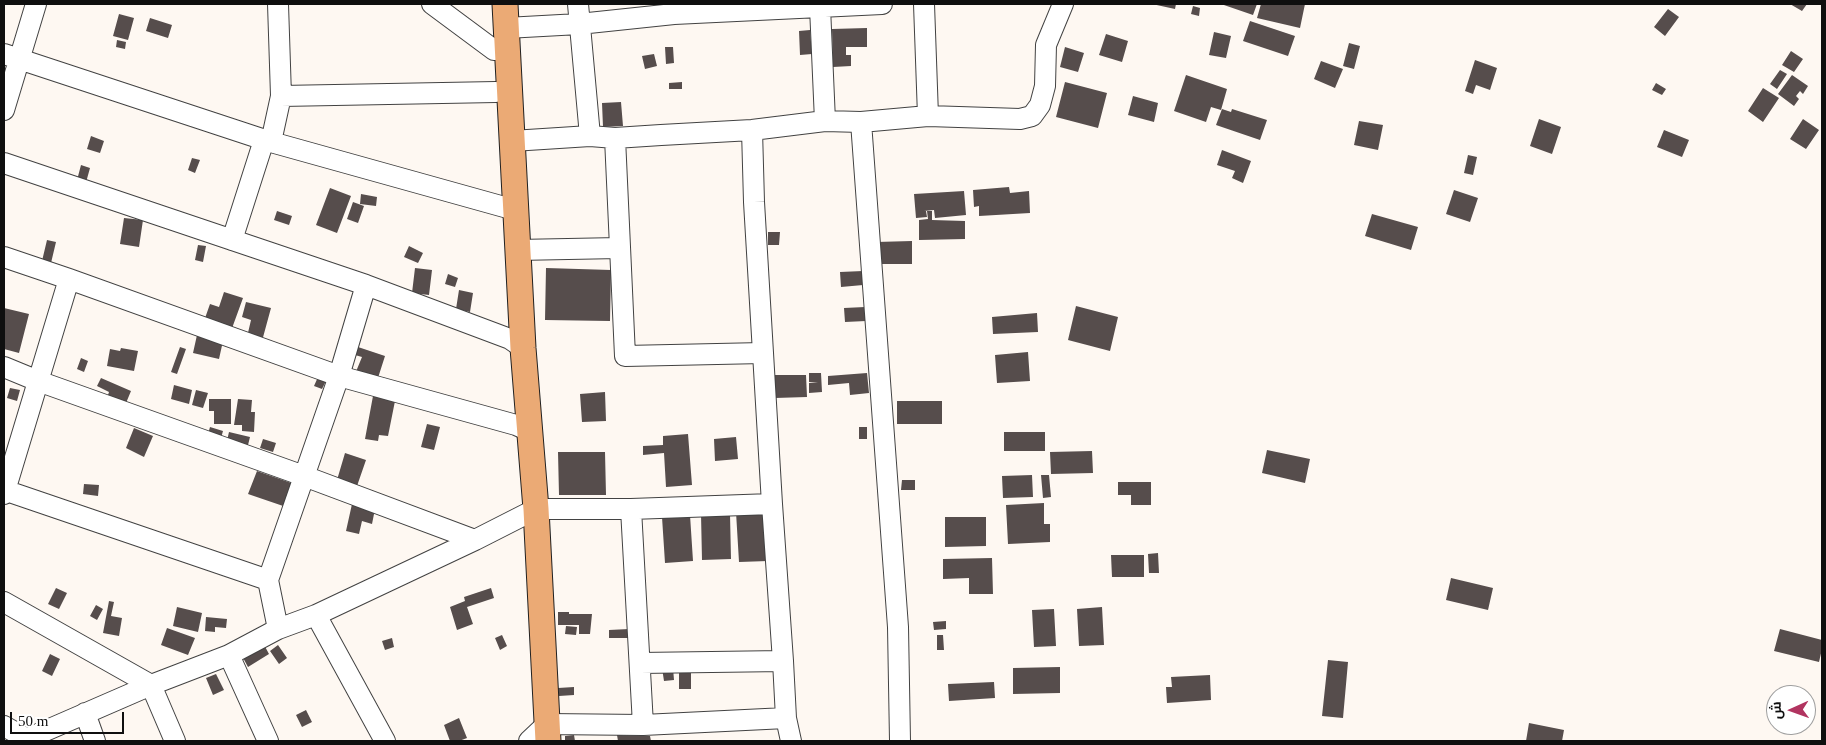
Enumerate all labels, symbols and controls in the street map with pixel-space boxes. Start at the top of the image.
north arrow [1766,685,1816,735]
text: ش [1769,701,1784,720]
scale bar [12,702,126,734]
text: 50 m [18,713,48,729]

